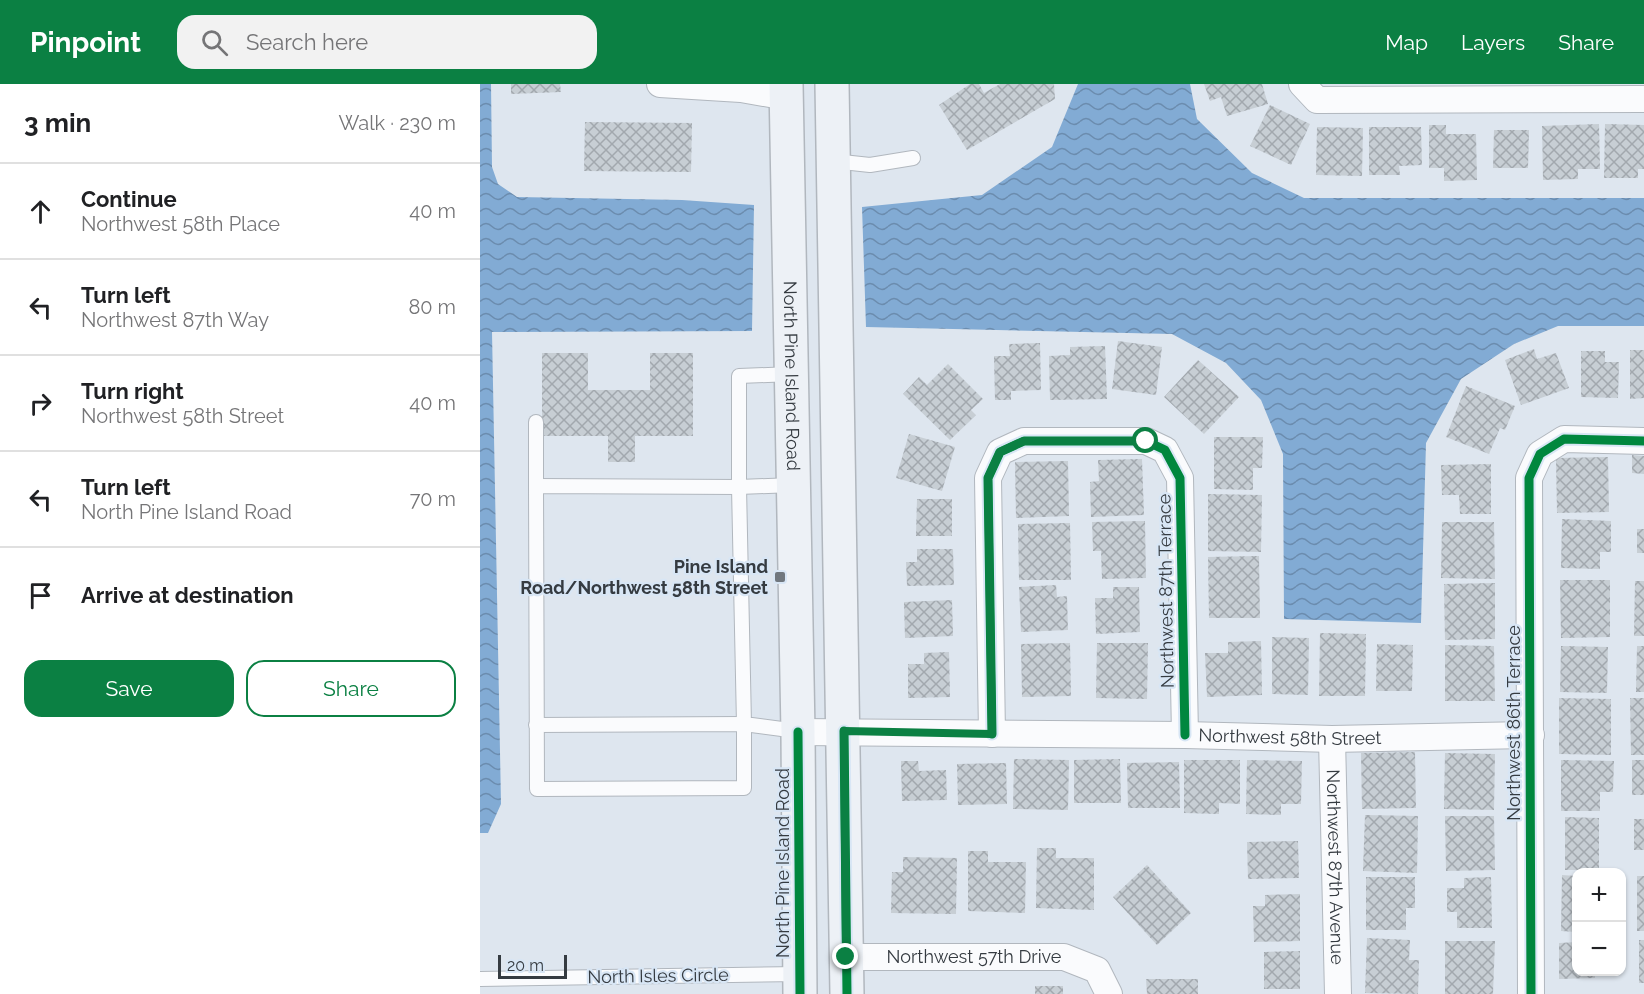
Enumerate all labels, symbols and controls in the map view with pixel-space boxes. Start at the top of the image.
search box [177,15,597,69]
text: Pinpoint [30,26,141,59]
icon: search [198,26,231,59]
text: Search here [246,29,368,55]
text: Map [1385,30,1428,55]
text: Layers [1461,30,1525,55]
text: Share [1558,30,1614,55]
text: 3 min [24,108,91,138]
text: Walk · 230 m [338,111,456,135]
text: Continue [81,186,177,212]
icon: ahead [24,195,57,228]
text: 40 m [409,199,456,223]
text: Northwest 58th Place [81,212,280,236]
street label: North Pine Island Road [780,281,804,471]
text: Turn left [81,282,171,308]
icon: left [24,291,57,324]
text: 80 m [408,295,456,319]
text: Northwest 87th Way [81,308,269,332]
text: Turn right [81,378,184,404]
icon: right [24,387,57,420]
text: 40 m [409,391,456,415]
text: Northwest 58th Street [81,404,284,428]
route start [1132,427,1158,453]
text: Turn left [81,474,171,500]
icon: left [24,483,57,516]
text: 70 m [410,487,456,511]
street label: Northwest 87th Terrace [1153,493,1178,688]
text: North Pine Island Road [81,500,292,524]
place label: Pine Island Road/Northwest 58th Street [520,556,768,598]
marker: Pine Island Road/Northwest 58th Street [773,570,787,584]
icon: arrive [24,579,57,612]
text: Arrive at destination [81,582,294,608]
street label: Northwest 86th Terrace [1503,625,1524,821]
button: Save [24,660,234,717]
button: Share [246,660,456,717]
street label: Northwest 58th Street [1198,724,1382,749]
street label: North Pine Island Road [772,768,793,958]
street label: Northwest 87th Avenue [1323,769,1348,965]
map controls [1572,868,1626,976]
button: + [1572,868,1626,922]
button: − [1572,922,1626,976]
route end [832,943,858,969]
street label: Northwest 57th Drive [887,946,1062,967]
scale bar [498,952,567,980]
text: 20 m [507,956,544,975]
street label: North Isles Circle [587,964,729,987]

